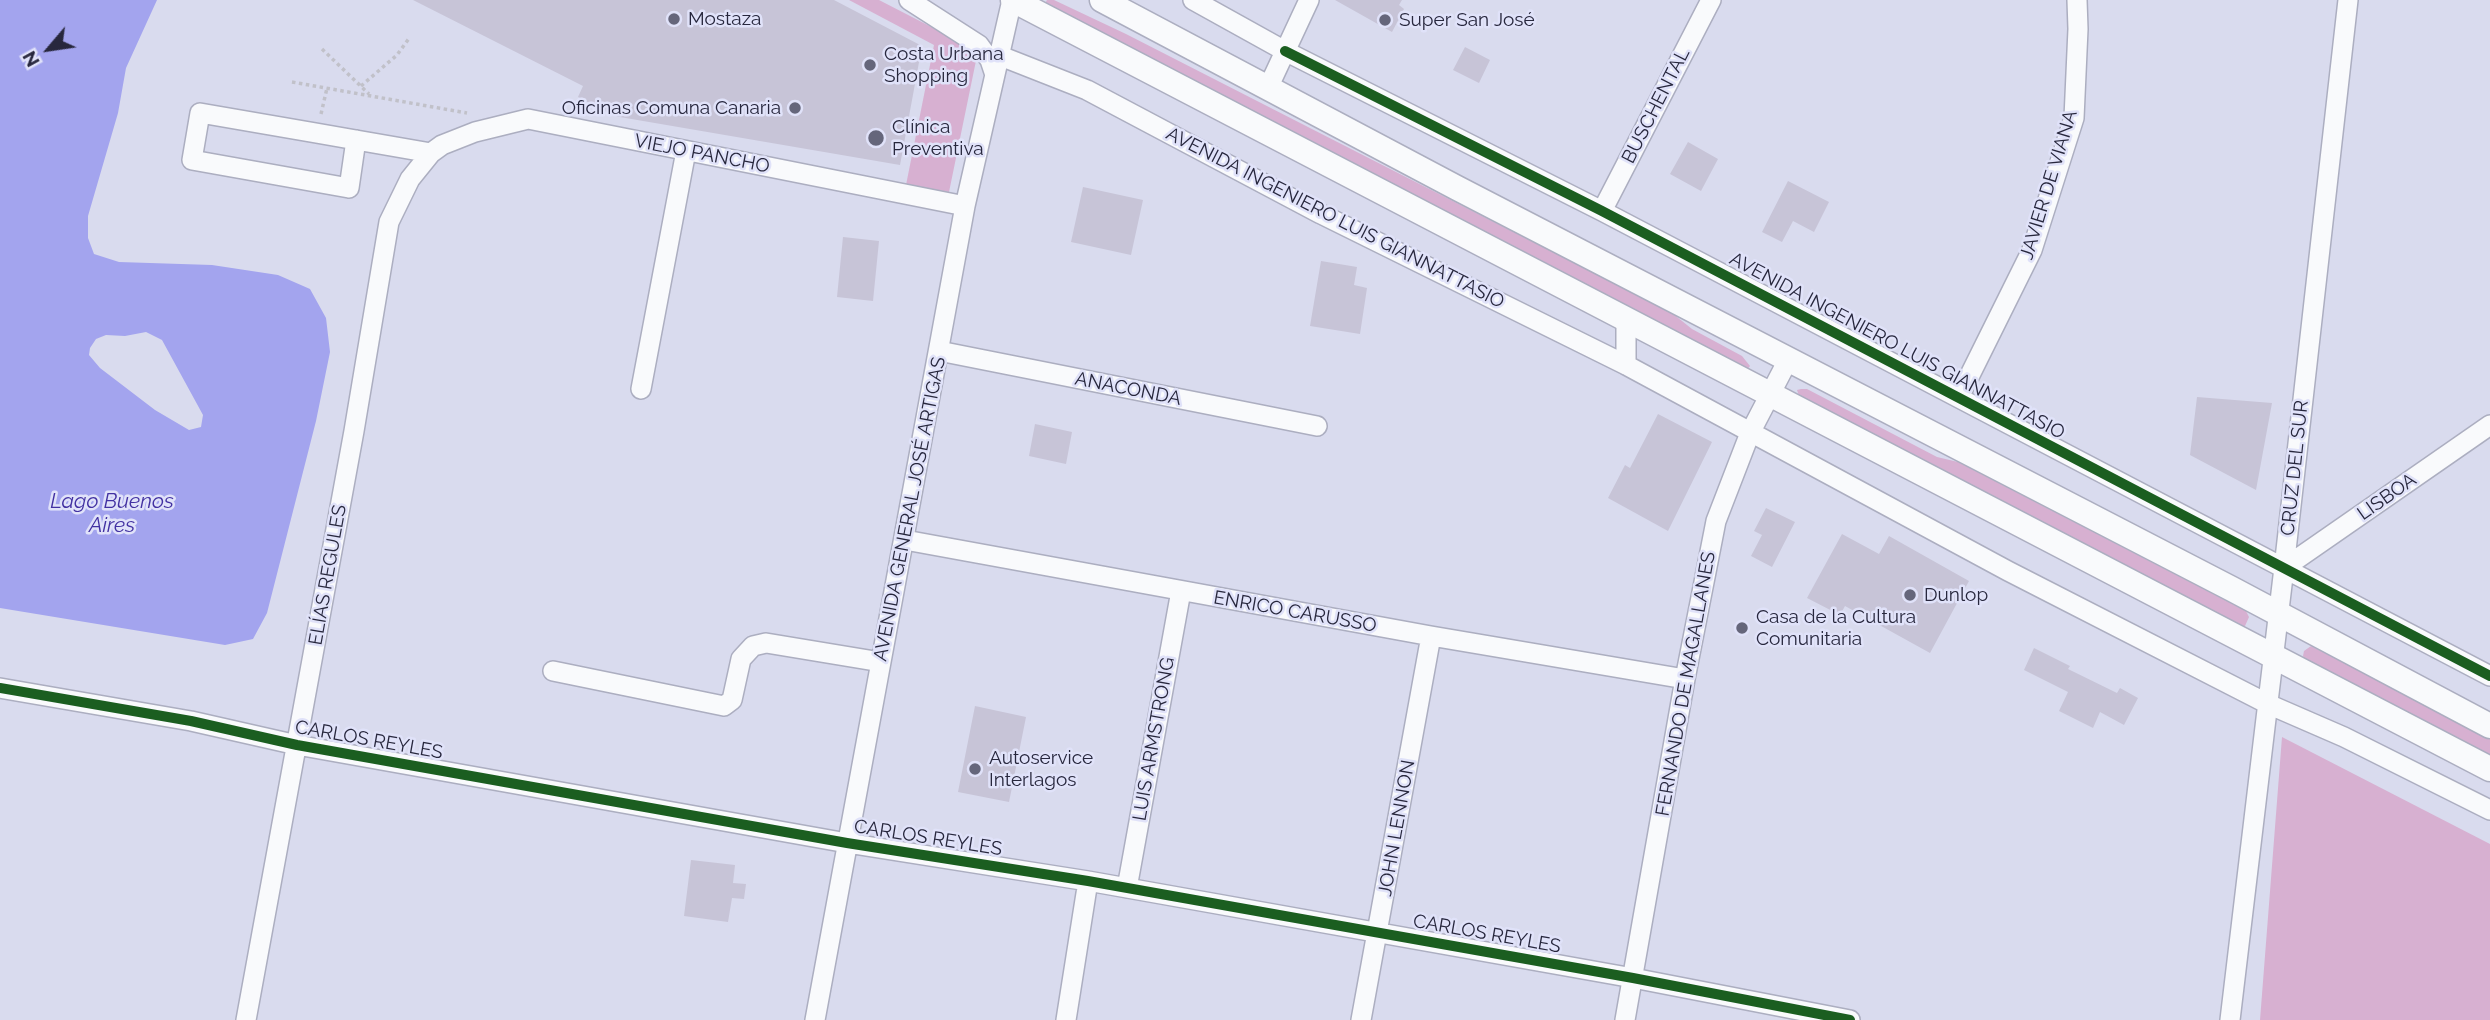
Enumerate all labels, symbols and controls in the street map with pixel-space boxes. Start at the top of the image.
place label: Mostaza [688,8,761,30]
place label: Super San José [1399,9,1535,31]
marker: Mostaza [666,11,682,27]
marker: Super San José [1377,12,1393,28]
north arrow [14,14,84,84]
place label: Costa Urbana Shopping [884,43,1003,87]
street label: BUSCHENTAL [1617,45,1695,167]
text: N [17,48,44,71]
marker: Costa Urbana Shopping [862,57,878,73]
place label: Oficinas Comuna Canaria [562,97,781,119]
marker: Oficinas Comuna Canaria [787,100,803,116]
street label: JAVIER DE VIANA [2015,108,2083,262]
place label: Clínica Preventiva [892,116,984,160]
street label: AVENIDA INGENIERO LUIS GIANNATTASIO [1162,122,1508,314]
marker: Clínica Preventiva [866,128,886,148]
street label: VIEJO PANCHO [633,130,771,178]
street label: AVENIDA INGENIERO LUIS GIANNATTASIO [1725,248,2069,444]
street label: AVENIDA GENERAL JOSÉ ARTIGAS [869,355,951,663]
street label: ANACONDA [1073,368,1183,410]
street label: CRUZ DEL SUR [2277,399,2313,537]
street label: LISBOA [2353,469,2421,525]
water label: Lago Buenos Aires [50,489,174,539]
street label: ELÍAS REGULES [304,503,352,647]
street label: FERNANDO DE MAGALLANES [1651,550,1721,818]
place label: Dunlop [1924,584,1988,606]
street label: ENRICO CARUSSO [1212,586,1378,638]
marker: Dunlop [1902,587,1918,603]
place label: Casa de la Cultura Comunitaria [1756,606,1916,650]
marker: Casa de la Cultura Comunitaria [1734,620,1750,636]
street label: LUIS ARMSTRONG [1128,655,1180,823]
street label: CARLOS REYLES [293,716,445,764]
place label: Autoservice Interlagos [989,747,1093,791]
street label: JOHN LENNON [1374,758,1420,898]
marker: Autoservice Interlagos [967,761,983,777]
street label: CARLOS REYLES [852,815,1004,861]
street label: CARLOS REYLES [1411,910,1563,958]

